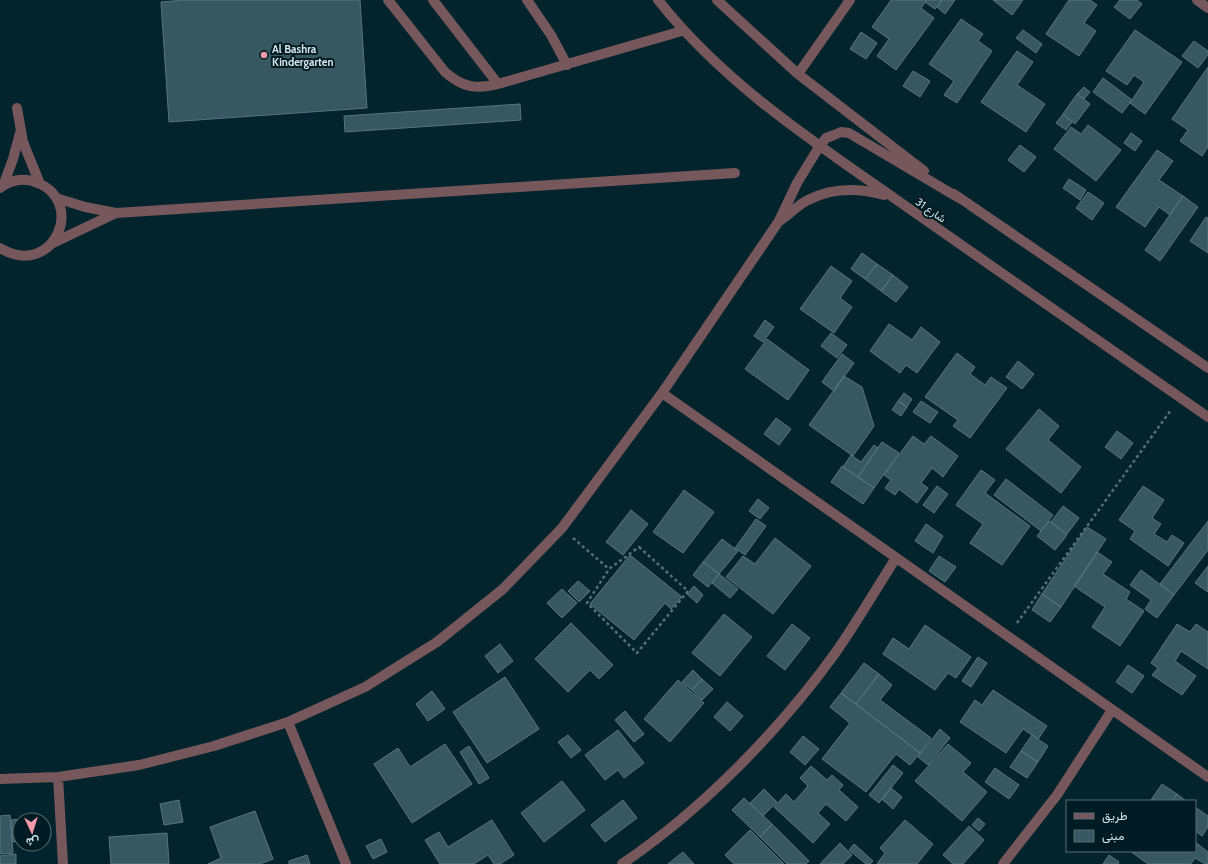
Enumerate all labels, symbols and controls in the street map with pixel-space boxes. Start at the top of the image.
place label: Al Bashra Kindergarten [272,42,334,69]
marker: Al Bashra Kindergarten [259,50,269,60]
street label: شارع 31 [912,194,949,227]
legend [1066,800,1196,852]
text: طريق [1102,808,1128,824]
north arrow [12,812,52,852]
text: مبنى [1102,828,1124,844]
text: ش [26,835,40,849]

